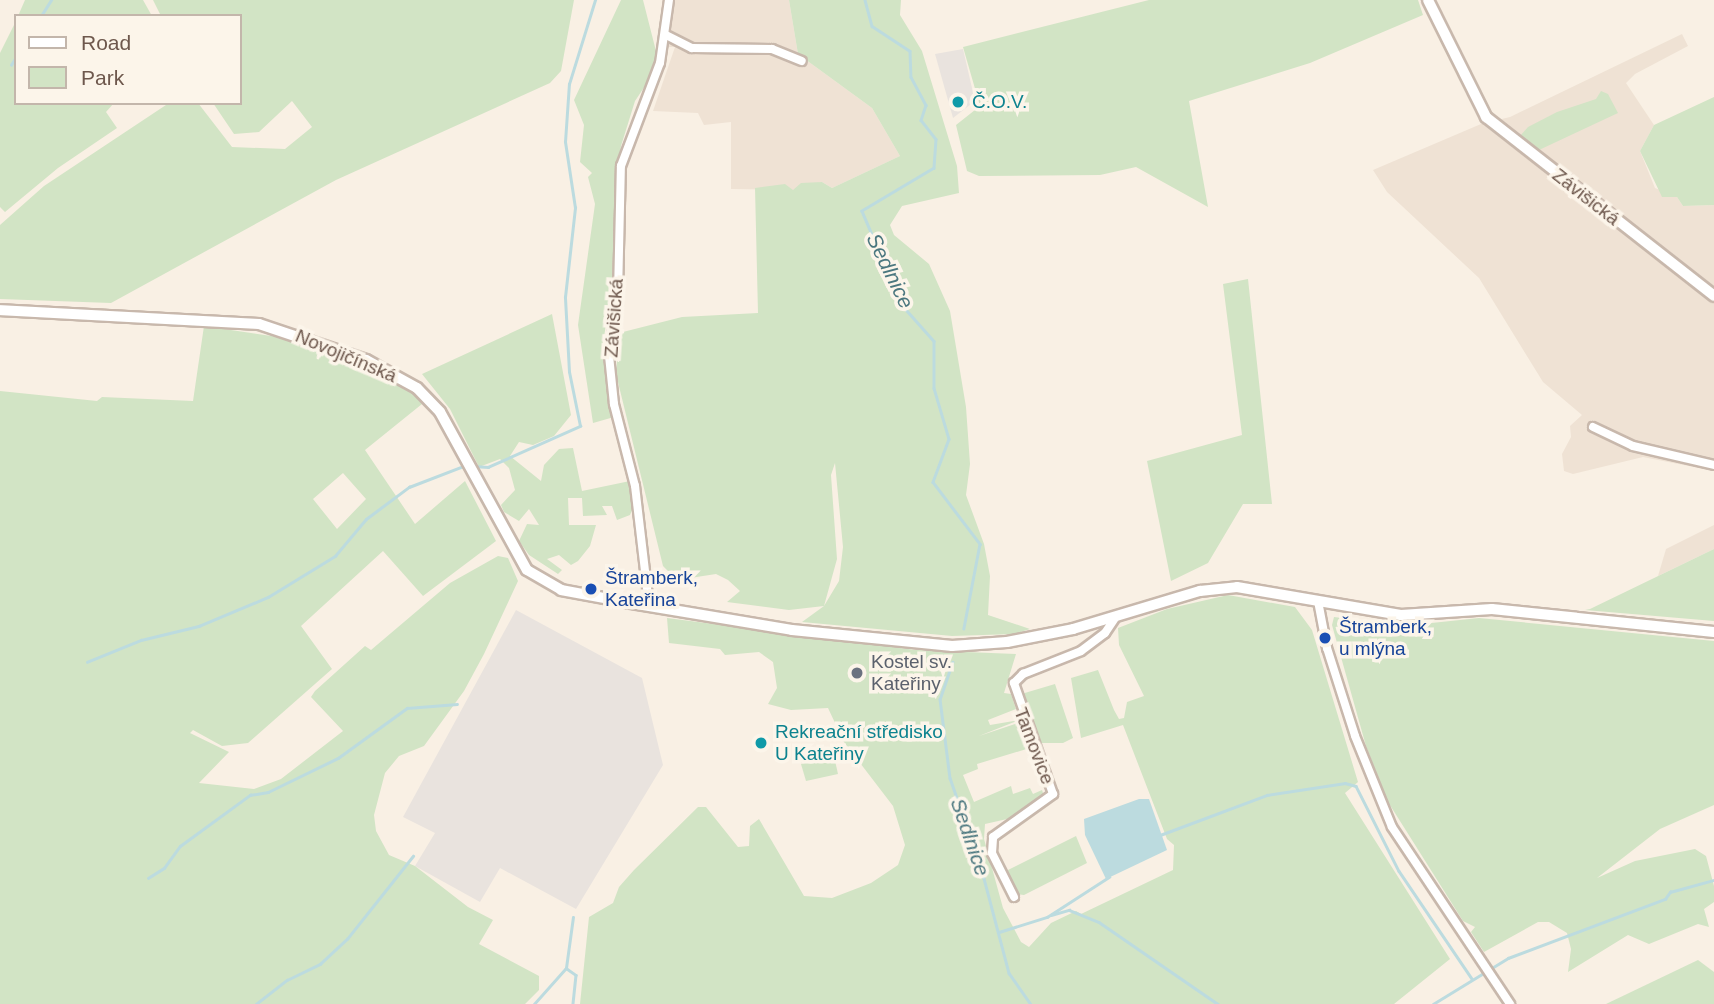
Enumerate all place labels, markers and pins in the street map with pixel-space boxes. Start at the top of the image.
place label: Č.O.V. [972,91,1027,113]
marker: Č.O.V. [950,94,966,110]
place label: Štramberk, Kateřina [605,567,698,611]
marker: Štramberk, Kateřina [583,581,599,597]
place label: Štramberk, u mlýna [1339,616,1432,660]
marker: Štramberk, u mlýna [1317,630,1333,646]
place label: Kostel sv. Kateřiny [871,651,952,695]
marker: Kostel sv. Kateřiny [849,665,865,681]
place label: Rekreační středisko U Kateřiny [775,721,943,765]
marker: Rekreační středisko U Kateřiny [753,735,769,751]

